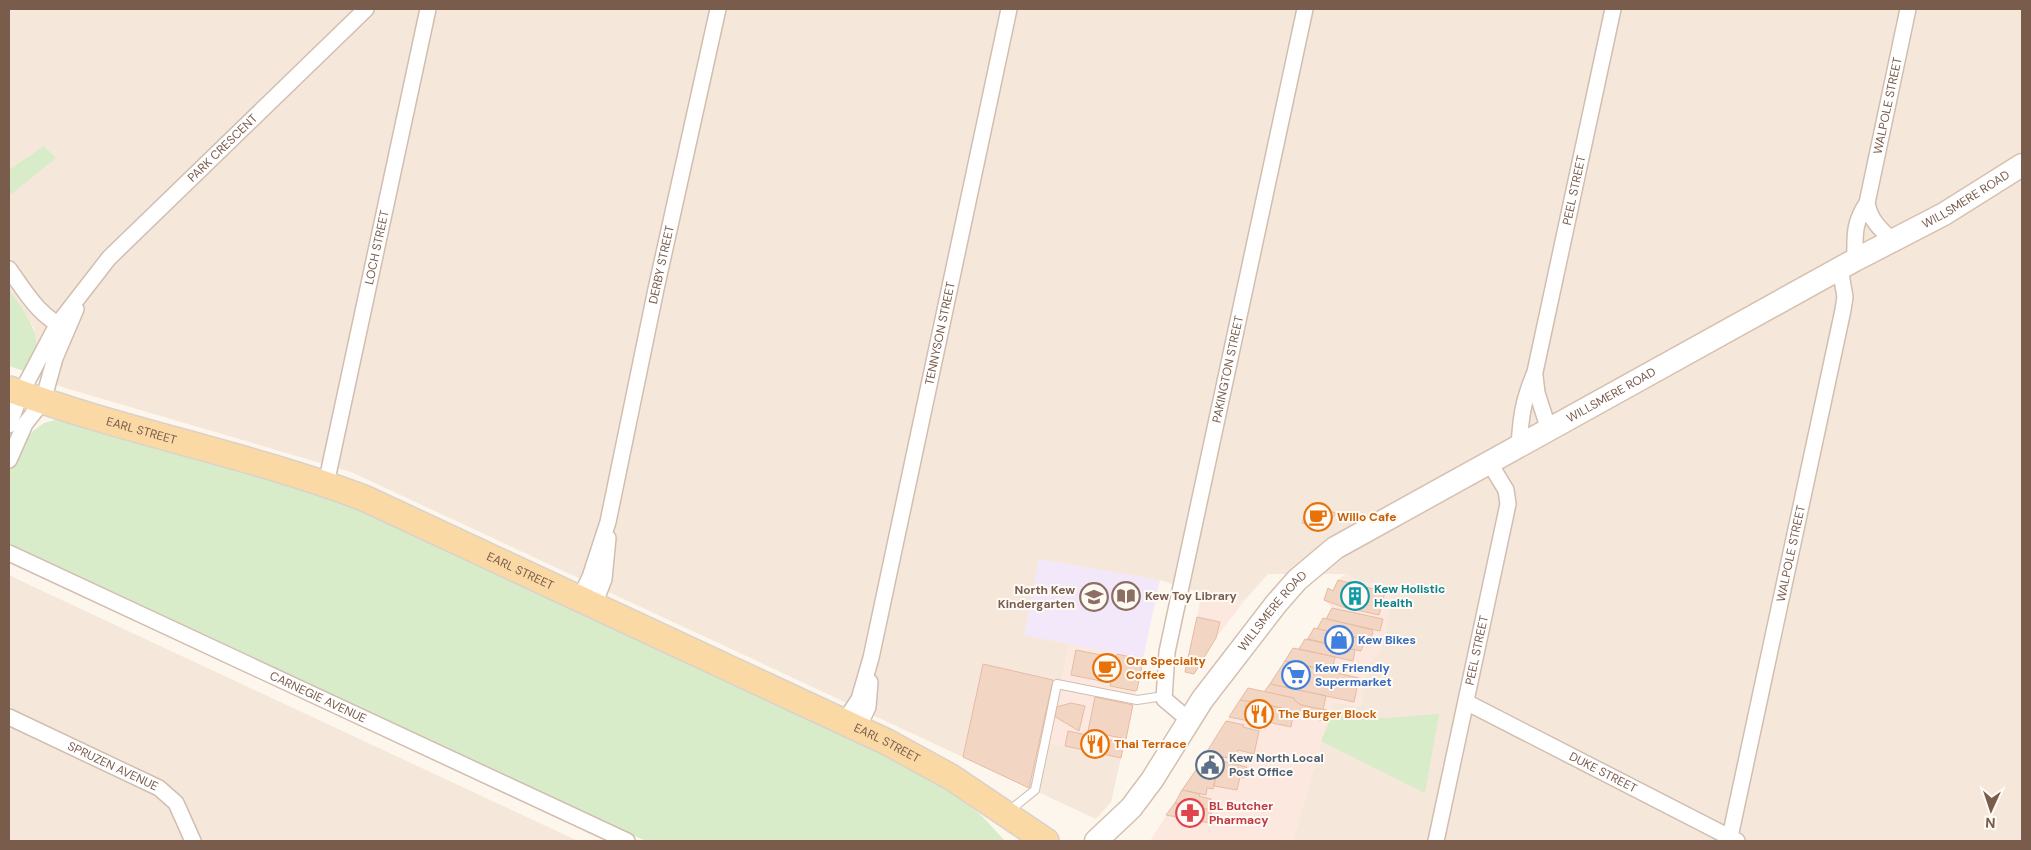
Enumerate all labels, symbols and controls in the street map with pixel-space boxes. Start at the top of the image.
street label: WALPOLE STREET [1870,56,1906,156]
street label: PARK CRESCENT [184,110,261,185]
street label: PEEL STREET [1559,154,1589,227]
street label: WILLSMERE ROAD [1919,167,2013,232]
street label: LOCH STREET [361,208,393,286]
street label: DERBY STREET [645,223,678,305]
street label: TENNYSON STREET [921,280,959,387]
street label: PAKINGTON STREET [1208,314,1247,424]
street label: WILLSMERE ROAD [1564,364,1659,426]
street label: EARL STREET [105,413,179,448]
cafe icon: Willo Cafe [1303,502,1333,532]
street label: WALPOLE STREET [1773,503,1809,603]
place label: Willo Cafe [1337,509,1396,525]
street label: EARL STREET [484,548,557,594]
street label: WILLSMERE ROAD [1235,567,1310,654]
library icon: Kew Toy Library [1111,581,1141,611]
building icon: Kew Holistic Health [1340,581,1370,611]
place label: Kew Holistic Health [1374,581,1445,611]
place label: North Kew Kindergarten [998,582,1075,612]
school or university icon: North Kew Kindergarten [1079,582,1109,612]
place label: Kew Toy Library [1145,588,1238,604]
street label: PEEL STREET [1462,614,1492,687]
shop icon: Kew Bikes [1324,625,1354,655]
place label: Kew Bikes [1358,632,1416,648]
cafe icon: Ora Specialty Coffee [1092,653,1122,683]
place label: Ora Specialty Coffee [1126,653,1207,683]
supermarket icon: Kew Friendly Supermarket [1281,660,1311,690]
place label: Kew Friendly Supermarket [1315,660,1392,690]
street label: CARNEGIE AVENUE [267,668,369,727]
restaurant icon: The Burger Block [1244,699,1274,729]
place label: The Burger Block [1278,706,1377,722]
street label: EARL STREET [851,720,923,767]
restaurant icon: Thai Terrace [1080,729,1110,759]
place label: Thai Terrace [1114,736,1186,752]
street label: SPRUZEN AVENUE [65,738,161,795]
street label: DUKE STREET [1566,748,1640,796]
public building icon: Kew North Local Post Office [1195,750,1225,780]
place label: Kew North Local Post Office [1229,750,1324,780]
north arrow [1966,785,2016,835]
pharmacy icon: BL Butcher Pharmacy [1175,798,1205,828]
place label: BL Butcher Pharmacy [1209,798,1273,828]
text: N [1985,814,1996,832]

